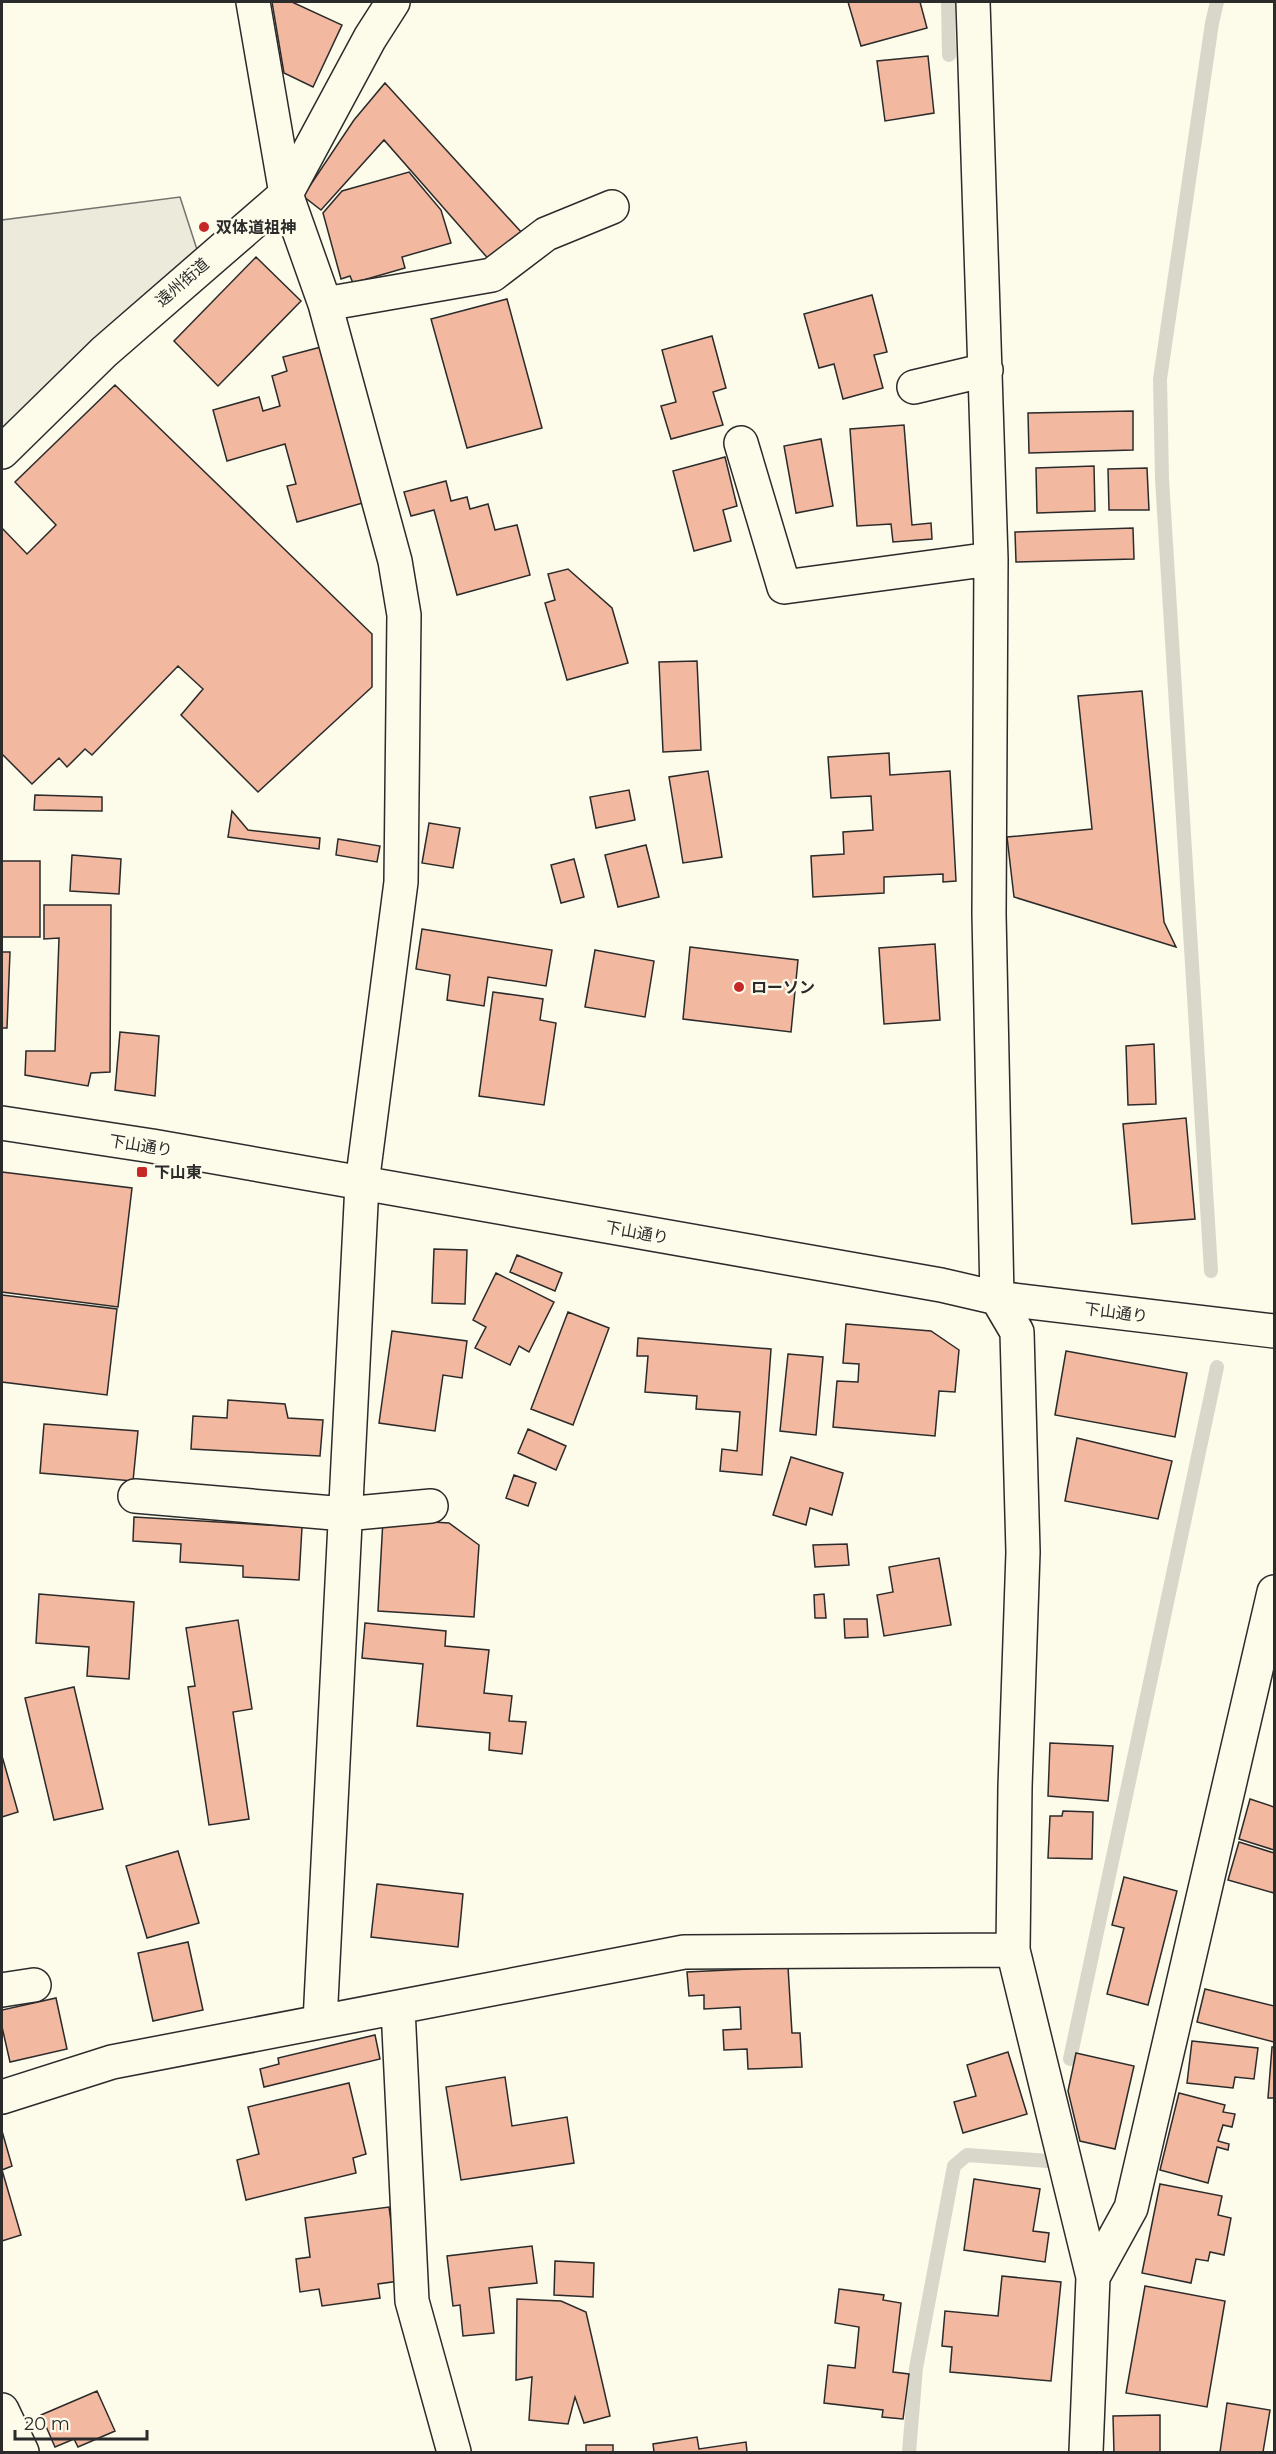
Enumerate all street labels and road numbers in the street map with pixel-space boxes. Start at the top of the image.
street label: 遠州街道 [152,254,213,311]
street label: 下山通り [108,1131,174,1160]
street label: 下山通り [604,1218,670,1247]
street label: 下山通り [1083,1299,1149,1326]

